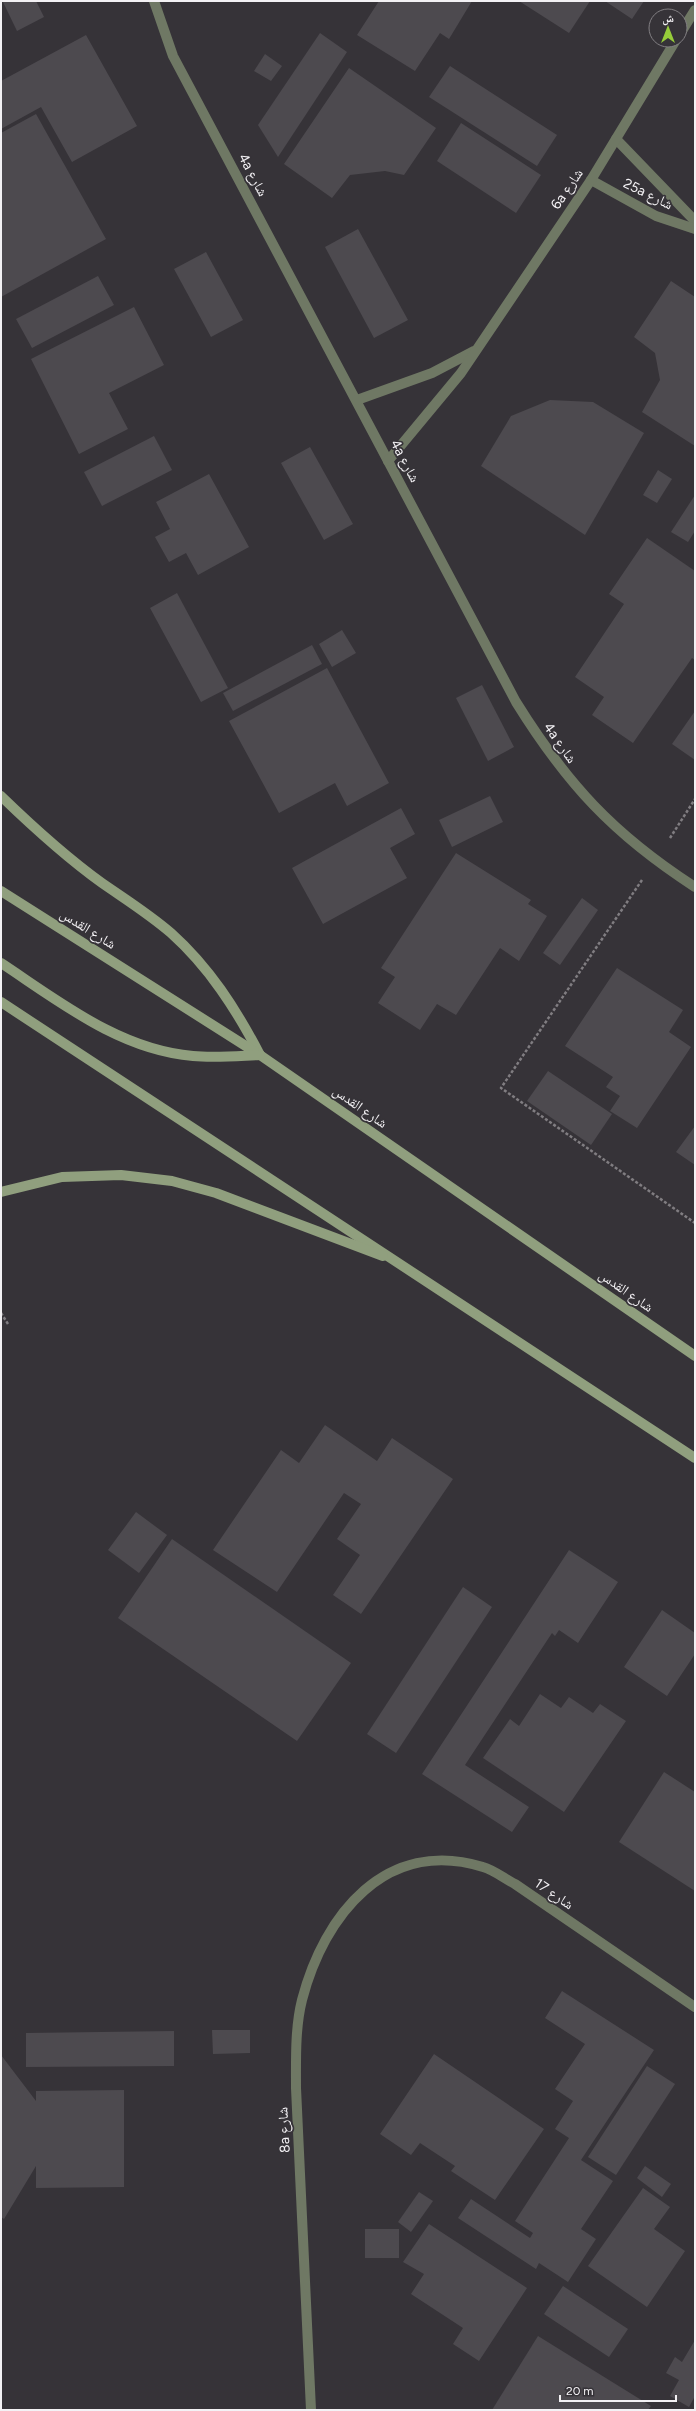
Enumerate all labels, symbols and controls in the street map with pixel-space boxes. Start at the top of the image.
north arrow [648,8,688,48]
text: ش [662,12,674,26]
street label: 4a شارع [234,151,271,200]
street label: 6a شارع [547,166,588,213]
street label: 25a شارع [620,175,676,214]
street label: 4a شارع [386,437,423,486]
street label: 4a شارع [539,719,580,767]
street label: شارع القدس [56,905,119,954]
street label: شارع القدس [329,1082,391,1133]
street label: شارع القدس [595,1266,657,1317]
street label: شارع 17 [531,1875,577,1914]
street label: 8a شارع [274,2107,295,2153]
scale bar [560,2377,676,2403]
text: 20 m [566,2384,594,2398]

